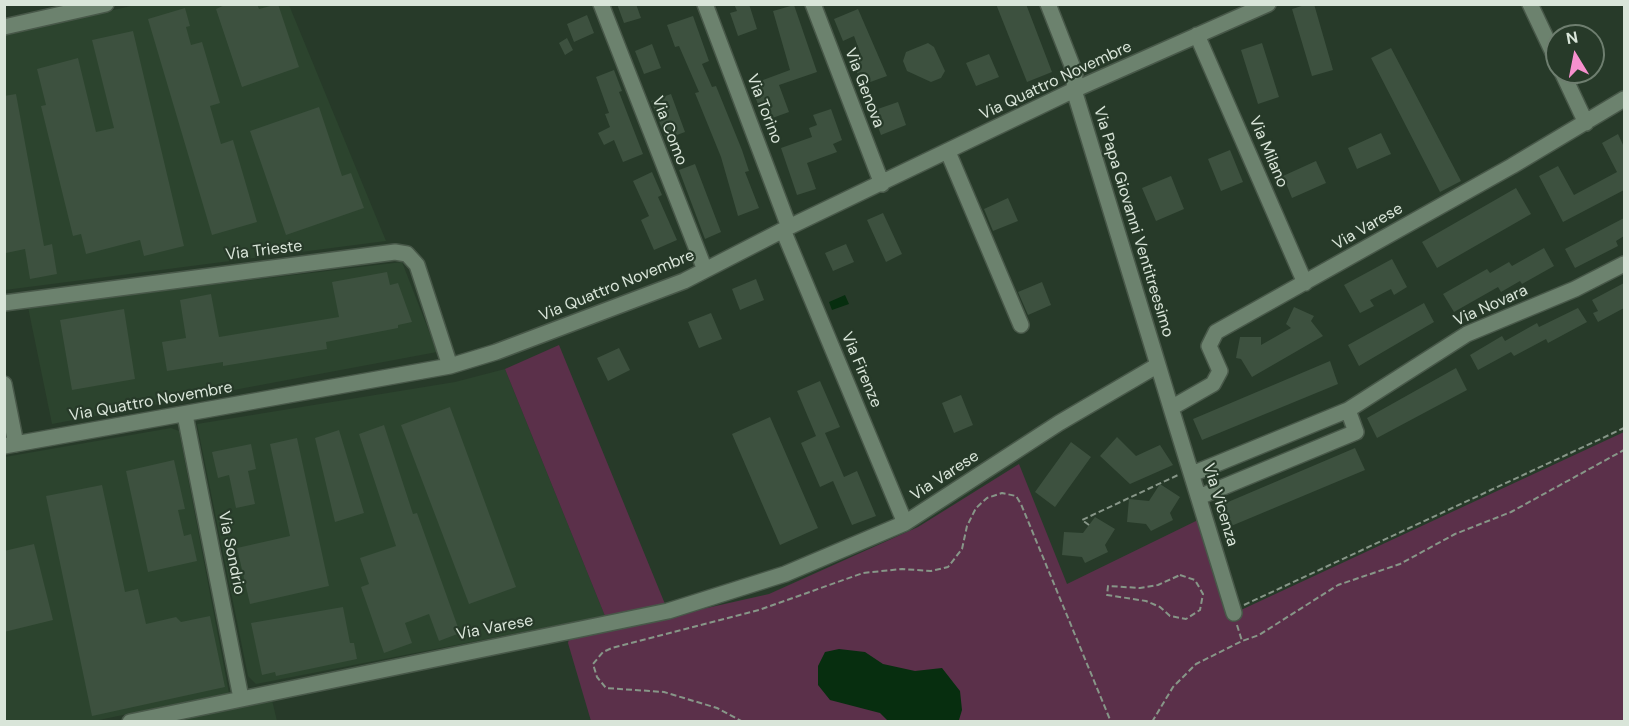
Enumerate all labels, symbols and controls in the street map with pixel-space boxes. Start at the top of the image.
north arrow [1545,24,1605,84]
text: N [1565,26,1580,49]
street label: Via Quattro Novembre [977,37,1135,125]
street label: Via Genova [840,45,888,131]
street label: Via Torino [742,72,786,146]
street label: Via Como [647,94,691,168]
street label: Via Papa Giovanni Ventitreesimo [1089,104,1177,340]
street label: Via Milano [1244,113,1292,191]
street label: Via Varese [1329,199,1407,255]
street label: Via Trieste [225,237,303,265]
street label: Via Quattro Novembre [537,246,697,326]
street label: Via Novara [1451,281,1531,331]
street label: Via Firenze [836,329,886,411]
street label: Via Quattro Novembre [68,378,234,426]
street label: Via Varese [907,447,983,505]
street label: Via Vicenza [1198,461,1242,549]
street label: Via Sondrio [213,510,249,596]
street label: Via Varese [455,611,535,645]

